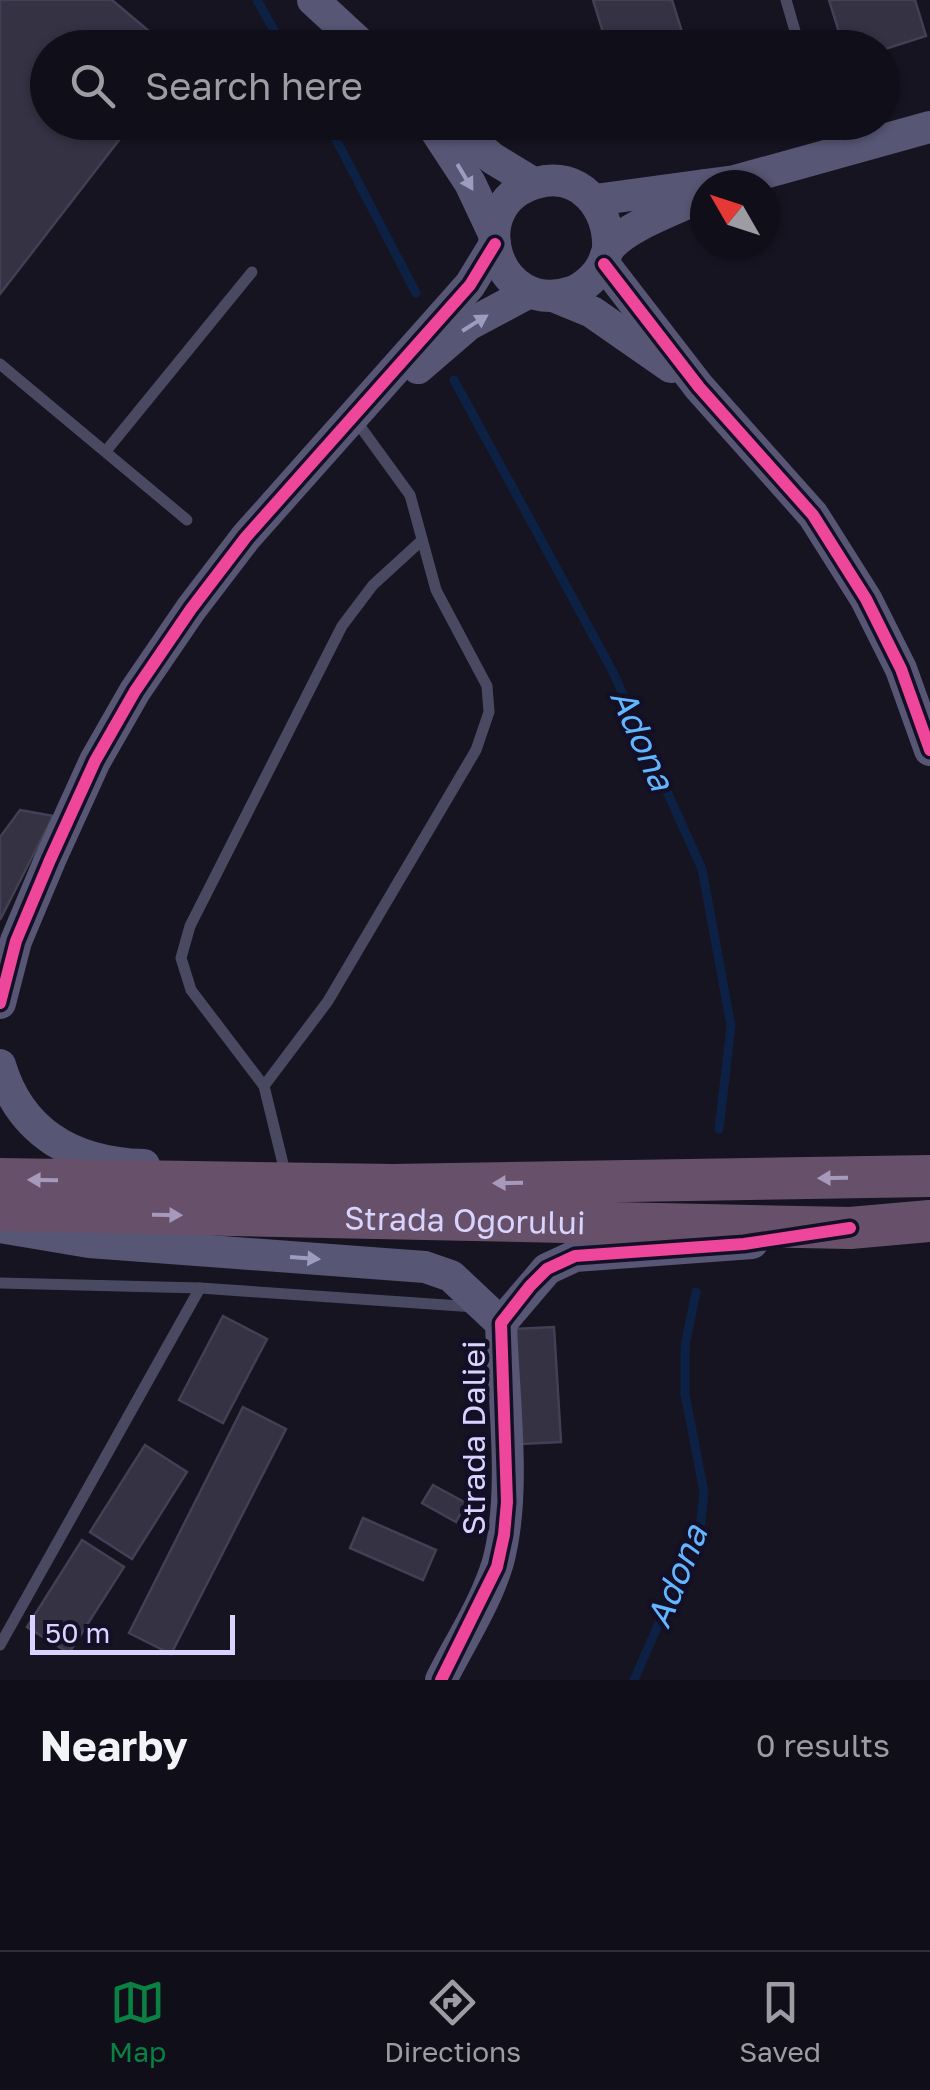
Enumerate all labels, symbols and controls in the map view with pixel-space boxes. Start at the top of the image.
search box [30,30,900,140]
icon: search [65,58,120,113]
text: Search here [145,63,363,108]
one-way arrow [456,163,473,191]
north arrow [690,170,780,260]
one-way arrow [461,315,489,332]
water label: Adona [602,682,684,797]
one-way arrow [816,1170,848,1186]
one-way arrow [26,1172,58,1188]
one-way arrow [491,1176,523,1192]
street label: Strada Ogorului [344,1198,586,1241]
one-way arrow [152,1207,184,1223]
one-way arrow [290,1250,322,1266]
street label: Strada Daliei [454,1340,492,1536]
water label: Adona [636,1517,716,1633]
scale bar [30,1610,235,1654]
text: 50 m [45,1616,110,1649]
text: Nearby [40,1720,188,1770]
text: 0 results [756,1726,890,1764]
tab: Map [109,1975,166,2068]
tab: Directions [384,1975,521,2068]
tab: Saved [739,1975,821,2068]

